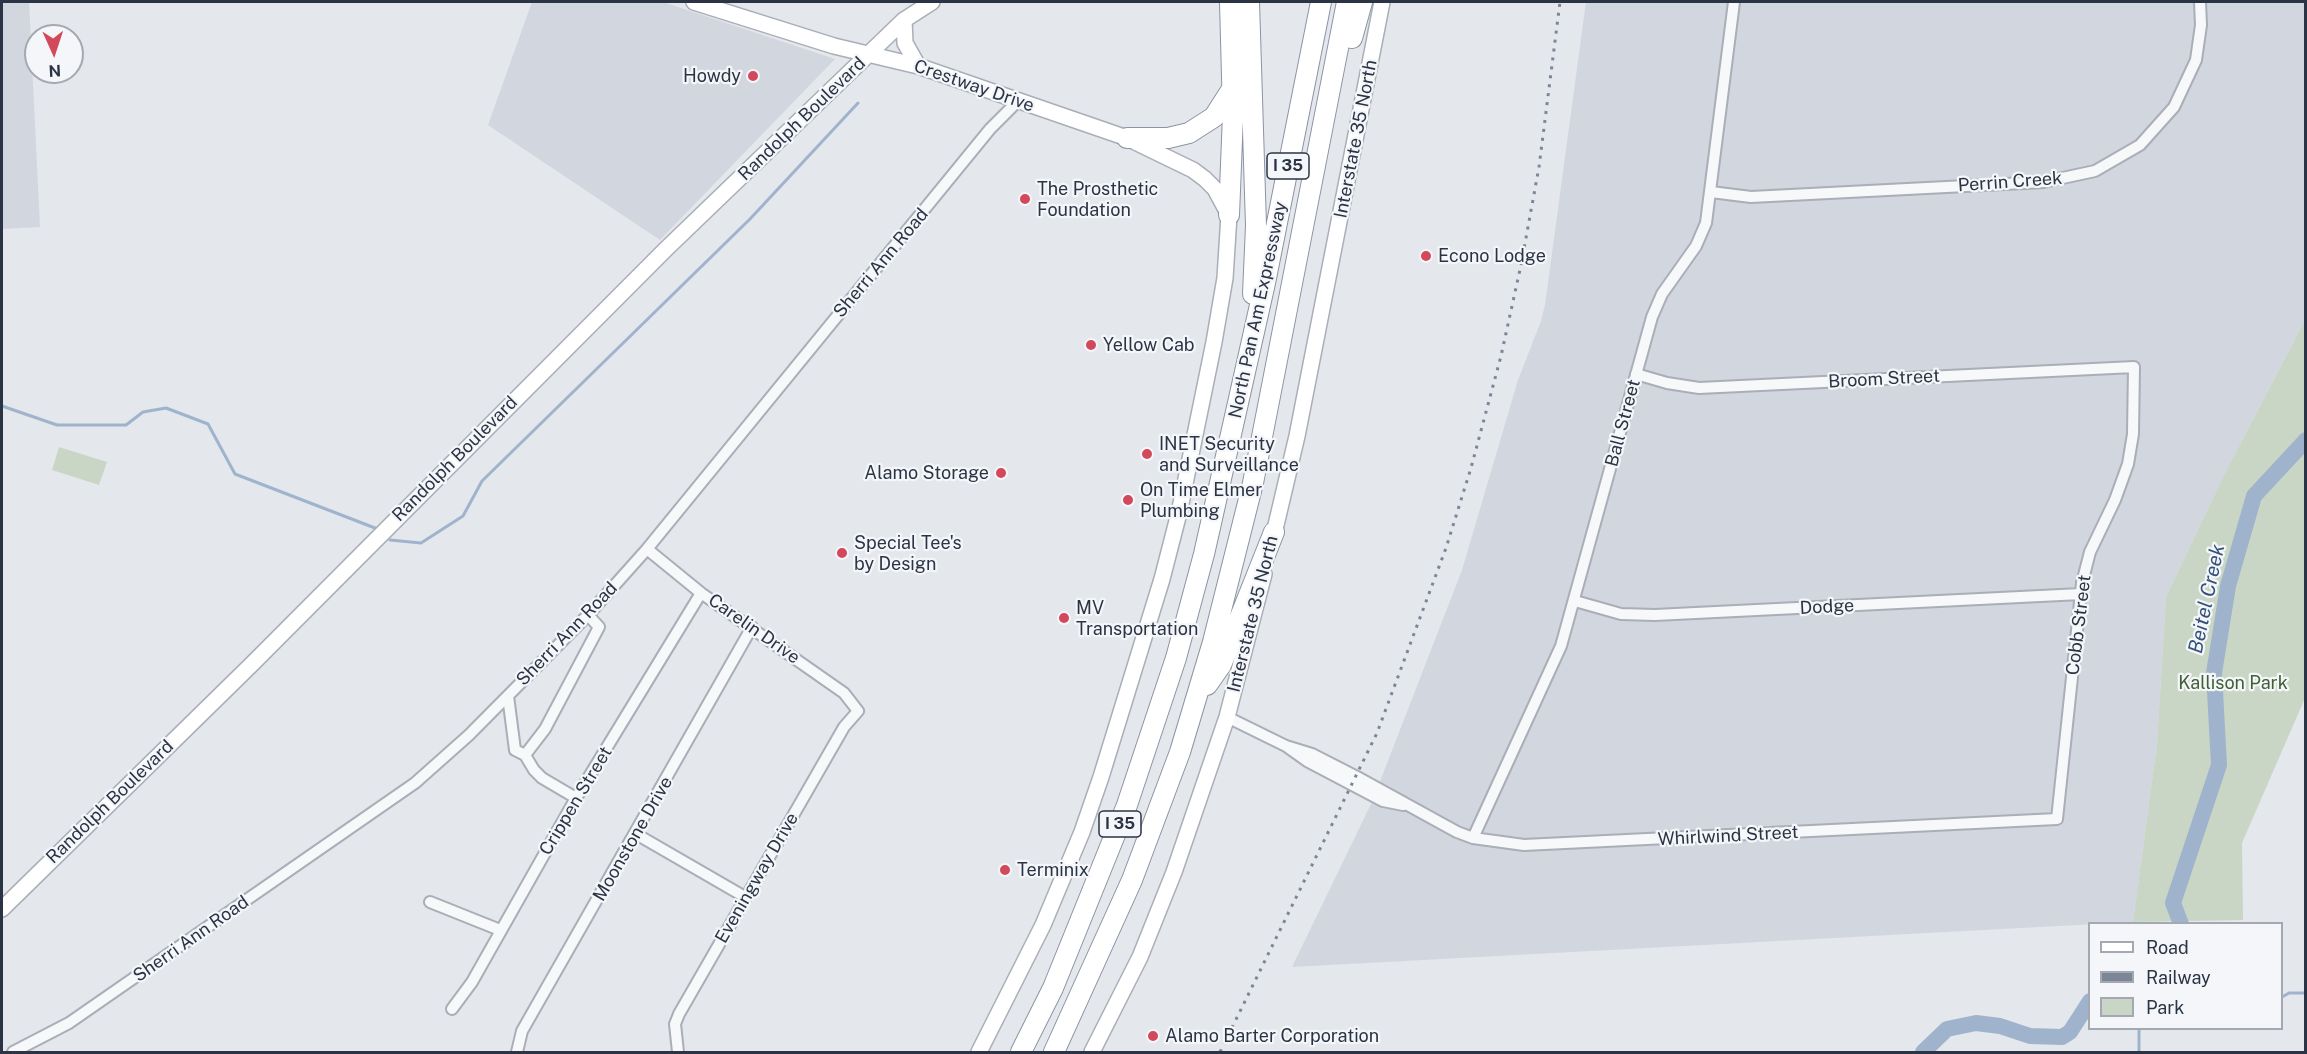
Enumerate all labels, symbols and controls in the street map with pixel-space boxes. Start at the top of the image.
north arrow [24,24,84,84]
street label: Randolph Boulevard [734,53,870,185]
street label: Crestway Drive [911,55,1037,117]
street label: Interstate 35 North [1330,58,1382,220]
text: N [48,61,62,80]
place label: Howdy [683,65,741,87]
marker: Howdy [746,69,760,83]
road number: I 35 [1267,153,1309,179]
street label: Perrin Creek [1957,168,2063,196]
place label: The Prosthetic Foundation [1037,178,1158,220]
marker: The Prosthetic Foundation [1018,192,1032,206]
street label: North Pan Am Expressway [1224,200,1292,420]
street label: Sherri Ann Road [829,204,933,322]
place label: Econo Lodge [1438,245,1546,267]
marker: Econo Lodge [1419,249,1433,263]
place label: Yellow Cab [1103,334,1195,356]
marker: Yellow Cab [1084,338,1098,352]
street label: Broom Street [1828,365,1940,393]
street label: Ball Street [1601,377,1645,469]
street label: Randolph Boulevard [388,392,522,526]
place label: INET Security and Surveillance [1159,433,1299,476]
marker: INET Security and Surveillance [1140,447,1154,461]
place label: Alamo Storage [864,462,989,484]
marker: Alamo Storage [994,466,1008,480]
place label: On Time Elmer Plumbing [1140,479,1262,522]
marker: On Time Elmer Plumbing [1121,493,1135,507]
place label: Special Tee's by Design [854,532,962,574]
street label: Interstate 35 North [1223,533,1283,695]
water label: Beitel Creek [2184,542,2230,656]
marker: Special Tee's by Design [835,546,849,560]
street label: Cobb Street [2062,574,2096,676]
street label: Sherri Ann Road [512,578,622,690]
street label: Carelin Drive [704,589,804,669]
street label: Dodge [1799,595,1855,619]
place label: MV Transportation [1076,597,1198,640]
marker: MV Transportation [1057,611,1071,625]
park label: Kallison Park [2178,672,2288,694]
street label: Randolph Boulevard [42,736,178,868]
street label: Crippen Street [535,743,617,859]
street label: Moonstone Drive [589,773,677,905]
street label: Eveningway Drive [711,809,803,947]
road number: I 35 [1099,811,1141,837]
street label: Whirlwind Street [1657,822,1799,850]
place label: Terminix [1017,859,1089,881]
marker: Terminix [998,863,1012,877]
street label: Sherri Ann Road [129,891,253,987]
legend [2088,922,2283,1030]
text: Road [2146,937,2189,958]
text: Railway [2146,967,2211,988]
text: Park [2146,997,2184,1018]
place label: Alamo Barter Corporation [1165,1025,1379,1047]
marker: Alamo Barter Corporation [1146,1029,1160,1043]

